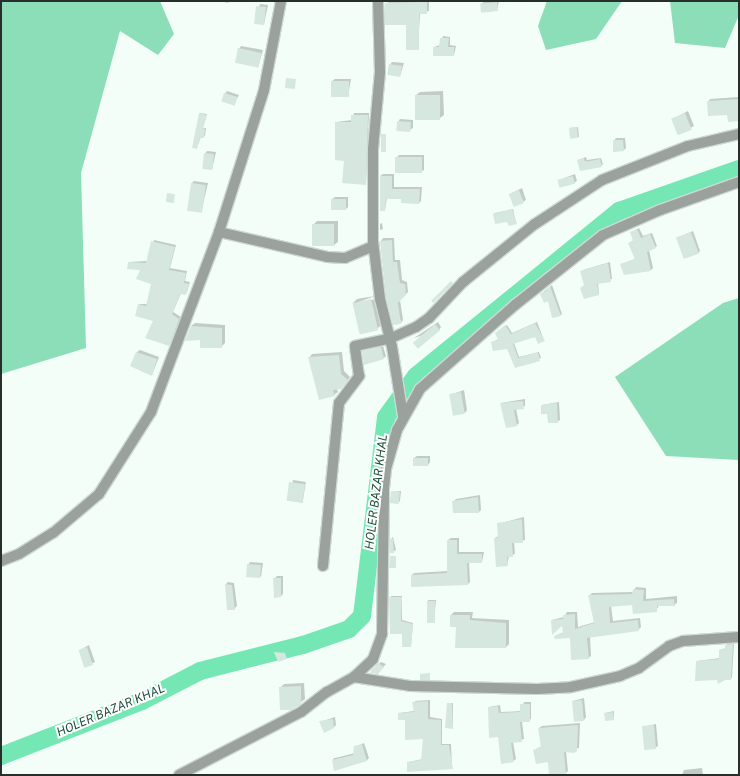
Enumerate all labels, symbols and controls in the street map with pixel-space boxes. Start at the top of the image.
water label: HOLER BAZAR KHAL [363,434,391,550]
water label: HOLER BAZAR KHAL [55,682,167,740]

